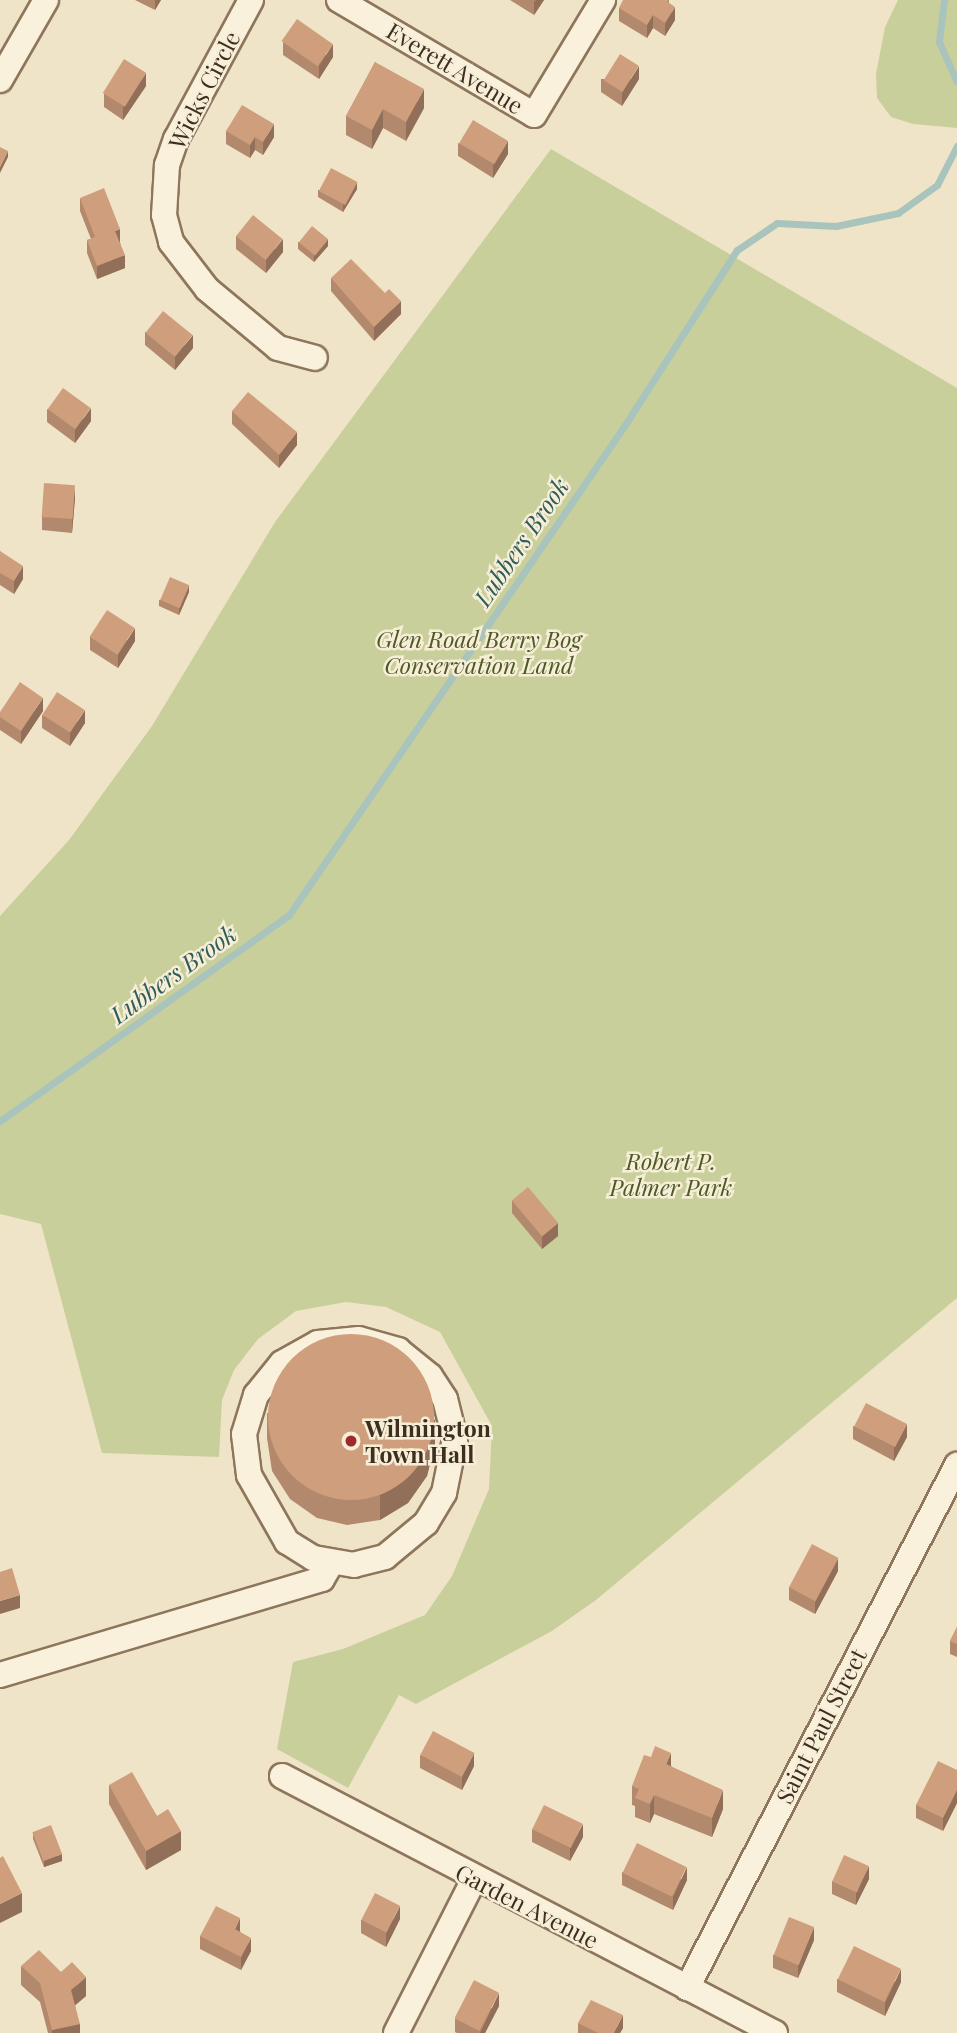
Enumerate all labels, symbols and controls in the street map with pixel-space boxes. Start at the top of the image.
street label: Everett Avenue [381,16,529,120]
street label: Wicks Circle [163,27,245,153]
water label: Lubbers Brook [468,472,574,612]
park label: Glen Road Berry Bog Conservation Land [376,625,582,679]
water label: Lubbers Brook [105,919,241,1029]
park label: Robert P. Palmer Park [610,1147,732,1201]
place label: Wilmington Town Hall [365,1414,491,1468]
marker: Wilmington Town Hall [343,1433,359,1449]
street label: Saint Paul Street [770,1644,872,1808]
street label: Garden Avenue [451,1858,603,1954]

